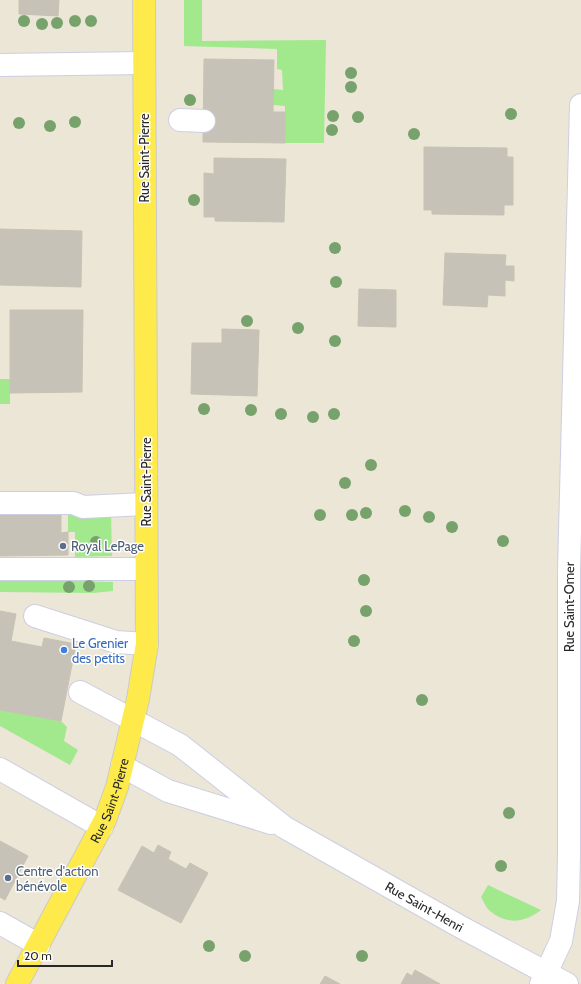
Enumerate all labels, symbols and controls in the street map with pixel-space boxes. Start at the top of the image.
street label: Rue Saint-Pierre [136,113,152,203]
street label: Rue Saint-Pierre [138,437,154,527]
place label: Royal LePage [71,538,144,554]
marker: Royal LePage [58,541,68,551]
street label: Rue Saint-Omer [561,561,577,652]
place label: Le Grenier des petits [72,635,129,666]
marker: Le Grenier des petits [59,645,69,655]
street label: Rue Saint-Pierre [86,756,132,846]
place label: Centre d'action bénévole [16,863,99,894]
marker: Centre d'action bénévole [3,873,13,883]
street label: Rue Saint-Henri [382,878,466,935]
scale bar [18,942,112,968]
text: 20 m [24,948,52,963]

